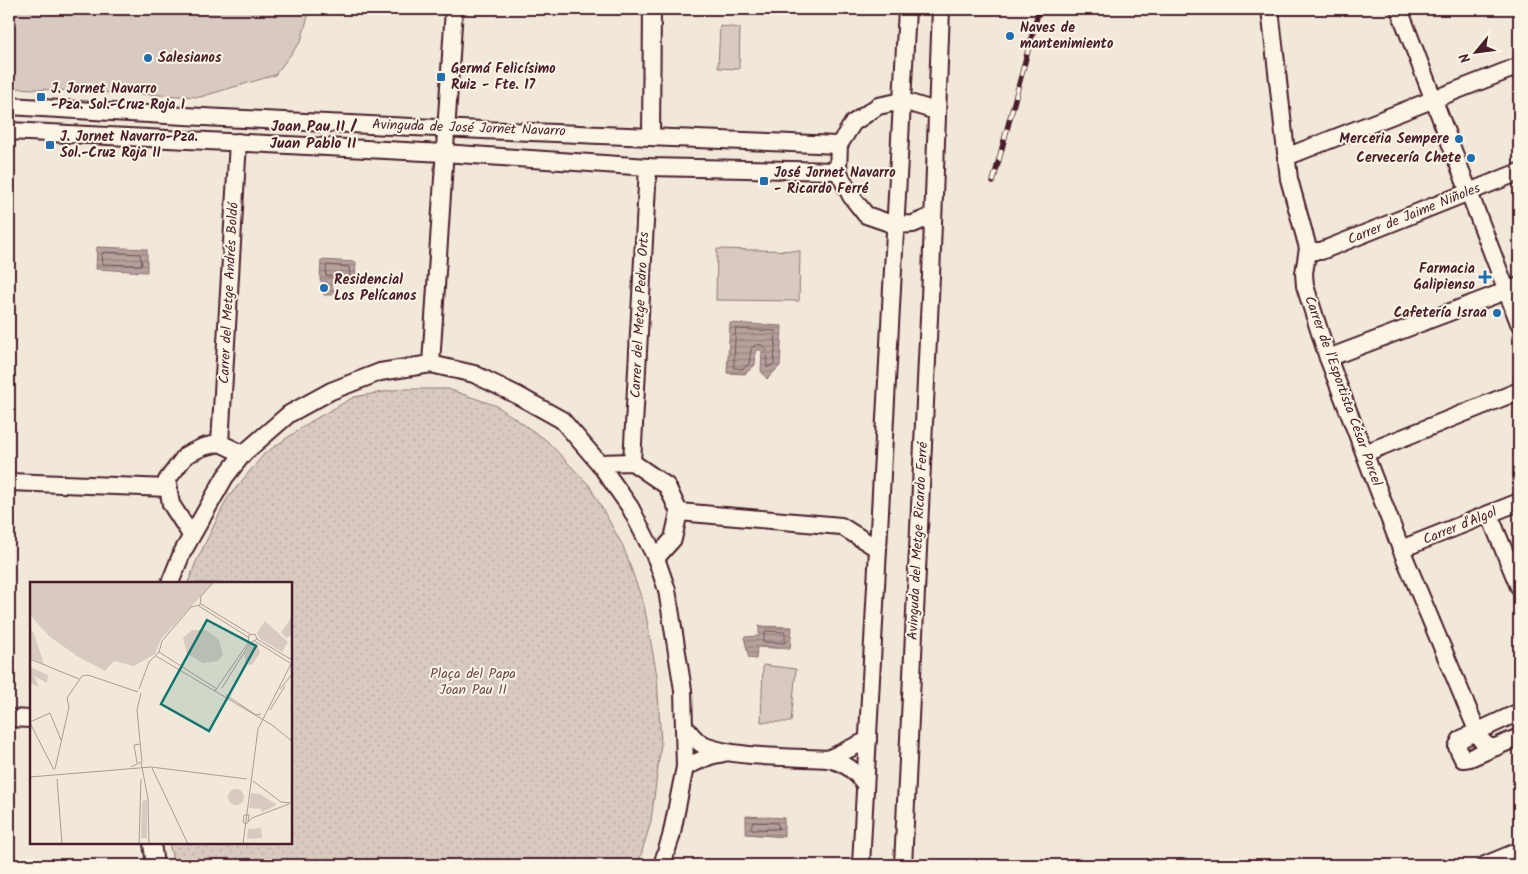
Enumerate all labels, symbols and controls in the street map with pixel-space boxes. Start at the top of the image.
place label: Naves de mantenimiento [1020,17,1114,55]
north arrow [1450,28,1500,78]
marker: Naves de mantenimiento [1004,30,1016,42]
place label: Salesianos [158,47,222,69]
text: N [1454,48,1477,67]
marker: Salesianos [142,52,154,64]
place label: Germá Felicísimo Ruiz - Fte. 17 [451,58,556,96]
marker: Germá Felicísimo Ruiz - Fte. 17 [435,71,447,83]
place label: J. Jornet Navarro -Pza. Sol.-Cruz Roja I [51,78,185,116]
marker: J. Jornet Navarro -Pza. Sol.-Cruz Roja I [35,91,47,103]
street label: Avinguda de José Jornet Navarro [372,114,566,142]
district label: Joan Pau II / Juan Pablo II [270,115,358,156]
place label: J. Jornet Navarro-Pza. Sol.-Cruz Roja II [60,126,198,164]
place label: Merceria Sempere [1339,128,1449,150]
marker: Merceria Sempere [1453,133,1465,145]
marker: J. Jornet Navarro-Pza. Sol.-Cruz Roja II [44,139,56,151]
place label: Cervecería Chete [1356,147,1461,169]
marker: Cervecería Chete [1465,152,1477,164]
place label: José Jornet Navarro - Ricardo Ferré [774,162,896,200]
marker: José Jornet Navarro - Ricardo Ferré [758,175,770,187]
street label: Carrer de Jaime Niñoles [1344,177,1484,251]
street label: Carrer del Metge Andrés Boldó [213,201,245,384]
street label: Carrer del Metge Pedro Orts [625,231,655,399]
place label: Farmacia Galipienso [1413,258,1476,296]
place label: Residencial Los Pelícanos [334,269,417,307]
marker: Farmacia Galipienso [1479,271,1491,283]
marker: Residencial Los Pelícanos [318,282,330,294]
street label: Carrer de l'Esportista César Porcel [1298,293,1388,490]
place label: Cafetería Israa [1394,302,1487,324]
marker: Cafetería Israa [1491,307,1503,319]
street label: Avinguda del Metge Ricardo Ferré [902,441,934,641]
street label: Carrer d'Algol [1420,501,1501,551]
inset map [30,582,292,844]
park label: Plaça del Papa Joan Pau II [430,663,516,701]

